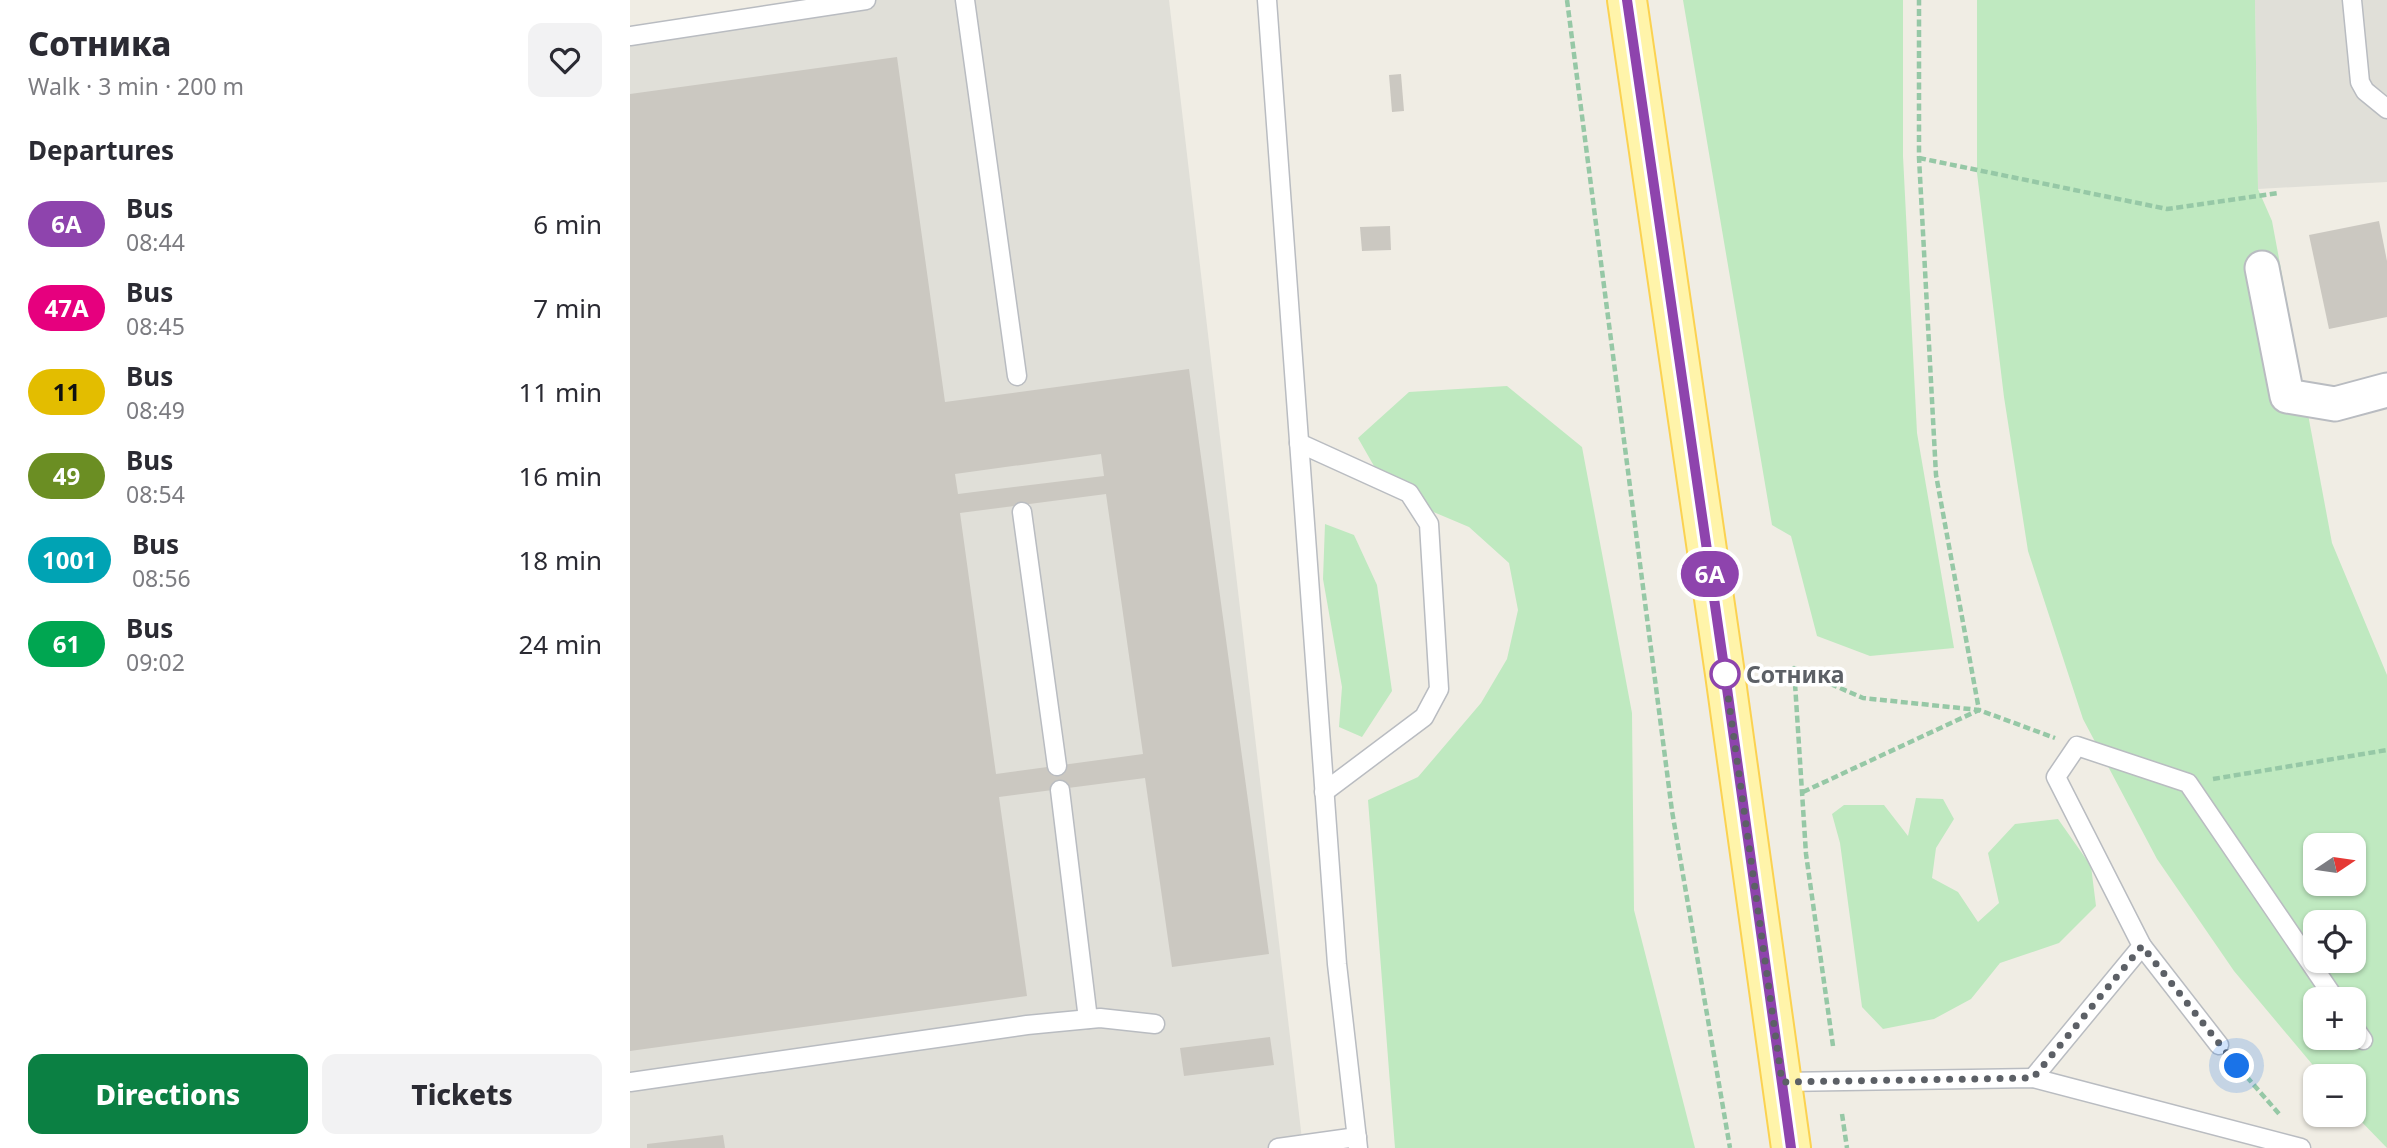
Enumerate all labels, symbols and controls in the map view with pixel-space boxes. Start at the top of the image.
text: Сотника [28,21,171,66]
button: heart [528,23,602,97]
text: Walk · 3 min · 200 m [28,70,244,102]
text: Departures [28,132,174,168]
text: Bus [126,190,173,226]
text: 6 min [533,206,602,242]
text: 6А [51,207,82,240]
text: 08:44 [126,226,185,258]
text: Bus [126,274,173,310]
text: 7 min [533,290,602,326]
text: 47А [44,291,89,324]
text: 08:45 [126,310,185,342]
text: Bus [126,358,173,394]
text: 11 min [518,374,602,410]
text: 11 [53,375,80,408]
text: 08:49 [126,394,185,426]
text: Bus [126,442,173,478]
text: 16 min [518,458,602,494]
text: 49 [53,459,80,492]
text: 08:54 [126,478,185,510]
text: Bus [132,526,179,562]
text: 18 min [518,542,602,578]
text: 1001 [42,543,97,576]
line badge: 6А [1678,551,1742,597]
text: 6А [1695,557,1725,590]
text: 08:56 [132,562,191,594]
text: Bus [126,610,173,646]
text: 24 min [518,626,602,662]
text: 61 [53,627,80,660]
text: 09:02 [126,646,185,678]
place label: Сотника [1746,658,1845,690]
marker: Сотника [1710,659,1740,689]
north arrow [2303,833,2366,896]
map controls [2303,833,2366,1127]
button: locate [2303,910,2366,973]
button: + [2303,987,2366,1050]
your location [2219,1048,2254,1083]
button: Directions [28,1054,308,1134]
button: Tickets [322,1054,602,1134]
button: − [2303,1064,2366,1127]

